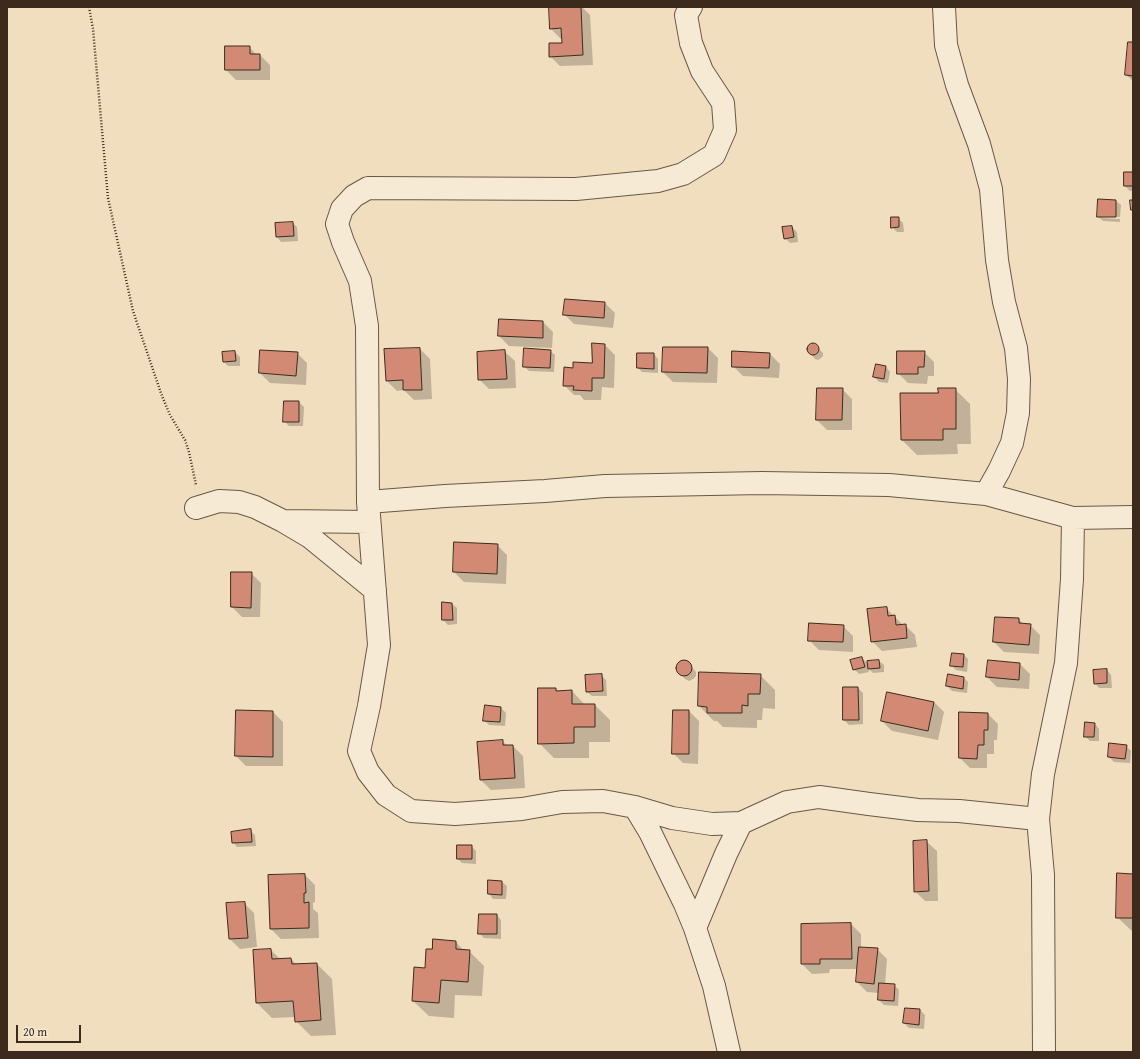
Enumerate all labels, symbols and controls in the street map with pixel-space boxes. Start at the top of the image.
scale bar [18,1017,83,1043]
text: 20 m [23,1023,47,1040]

